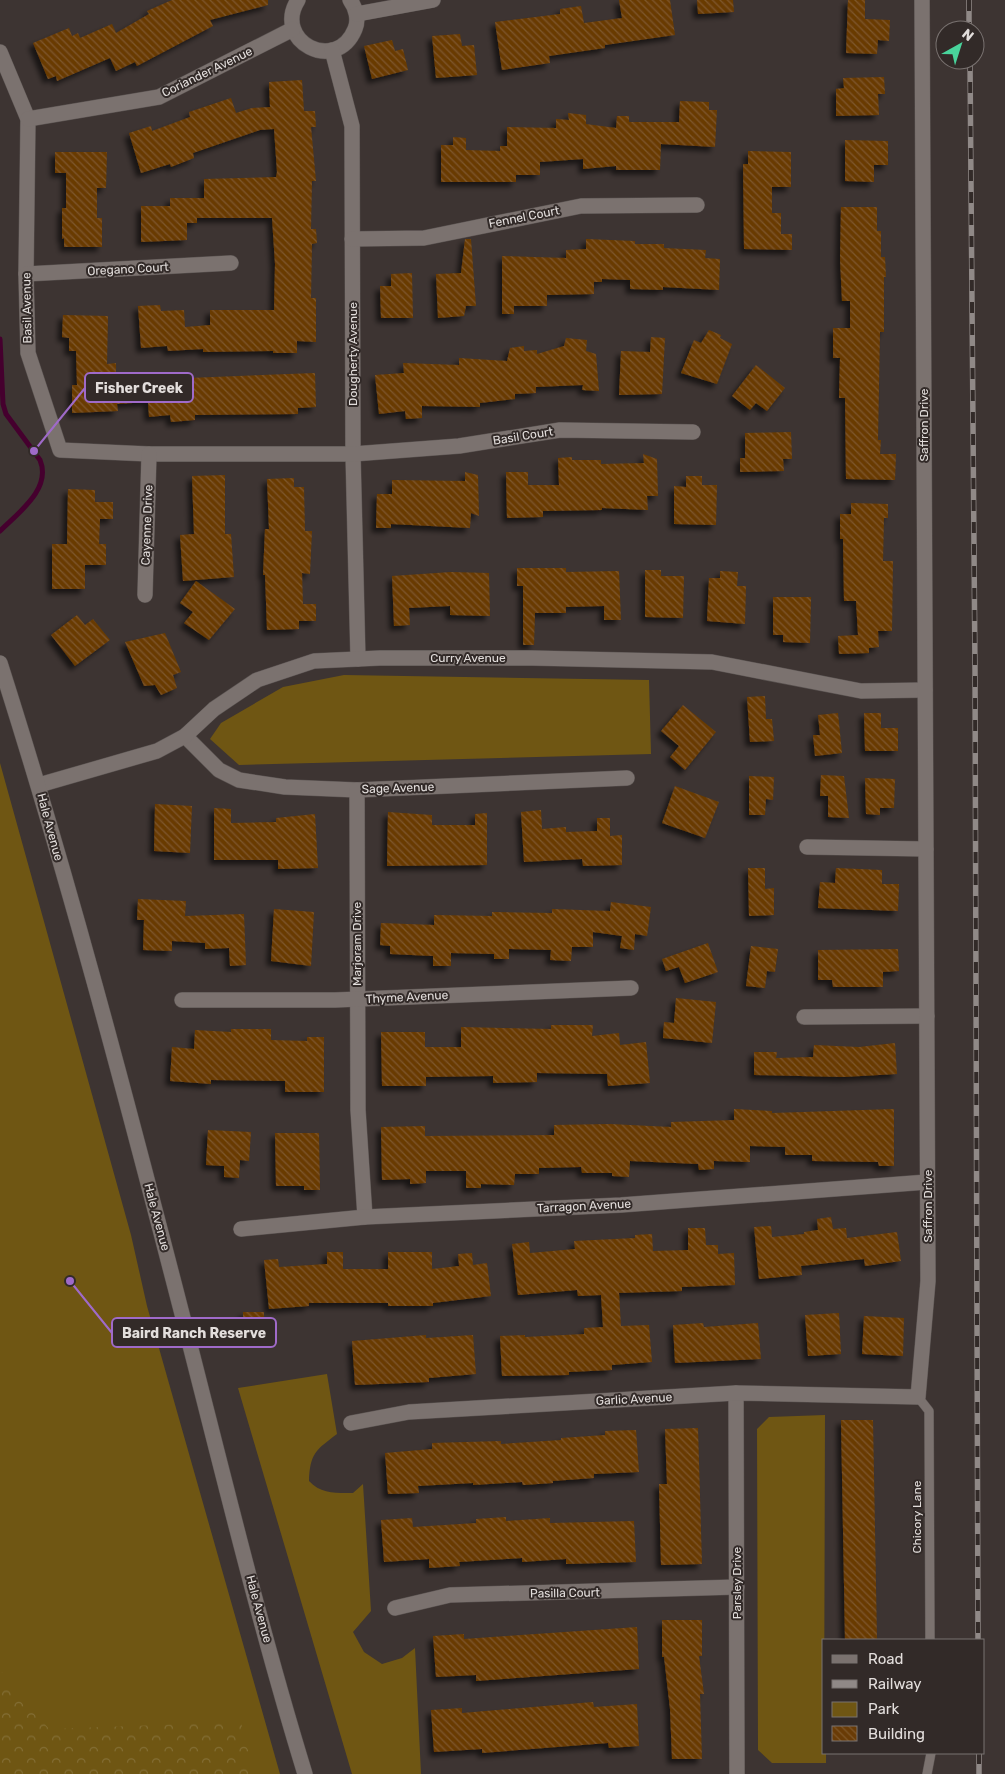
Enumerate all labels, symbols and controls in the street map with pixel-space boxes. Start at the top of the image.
north arrow [935,20,985,70]
text: N [959,26,977,45]
street label: Coriander Avenue [159,44,255,100]
street label: Fennel Court [487,203,561,231]
street label: Oregano Court [87,260,169,278]
street label: Basil Avenue [19,272,35,344]
street label: Dougherty Avenue [346,302,360,406]
callout: Fisher Creek [85,373,193,402]
text: Fisher Creek [95,380,184,397]
street label: Saffron Drive [917,388,931,461]
street label: Basil Court [492,424,554,448]
street label: Cayenne Drive [139,484,155,566]
street label: Curry Avenue [430,651,506,665]
street label: Sage Avenue [361,780,435,796]
street label: Hale Avenue [34,792,66,863]
street label: Marjoram Drive [350,902,364,986]
street label: Thyme Avenue [365,988,449,1006]
street label: Saffron Drive [921,1169,935,1242]
street label: Hale Avenue [141,1182,173,1253]
street label: Tarragon Avenue [537,1197,632,1215]
callout: Baird Ranch Reserve [112,1318,276,1347]
text: Baird Ranch Reserve [122,1325,266,1342]
street label: Garlic Avenue [595,1390,673,1408]
street label: Chicory Lane [910,1480,924,1553]
street label: Parsley Drive [730,1547,744,1619]
street label: Hale Avenue [243,1574,275,1645]
street label: Pasilla Court [530,1585,600,1601]
legend [822,1639,985,1754]
text: Road [868,1650,904,1668]
text: Railway [868,1675,922,1693]
text: Park [868,1700,899,1718]
text: Building [868,1725,925,1743]

